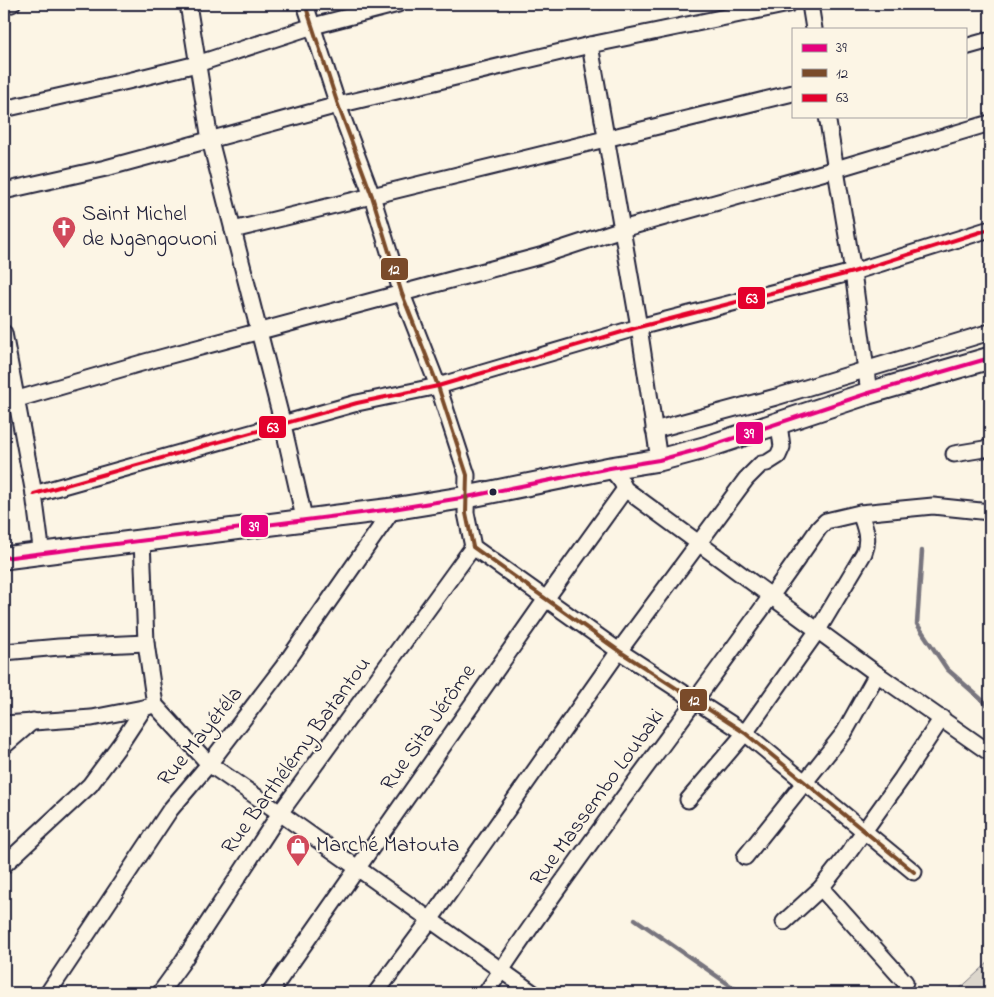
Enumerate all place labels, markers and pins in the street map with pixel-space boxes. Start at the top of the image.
place label: Saint Michel de Ngangouoni [82,199,217,257]
church icon: Saint Michel de Ngangouoni [51,215,77,249]
unlabelled marker [488,487,498,497]
place label: Marché Matouta [316,830,460,862]
shop icon: Marché Matouta [285,833,311,867]

